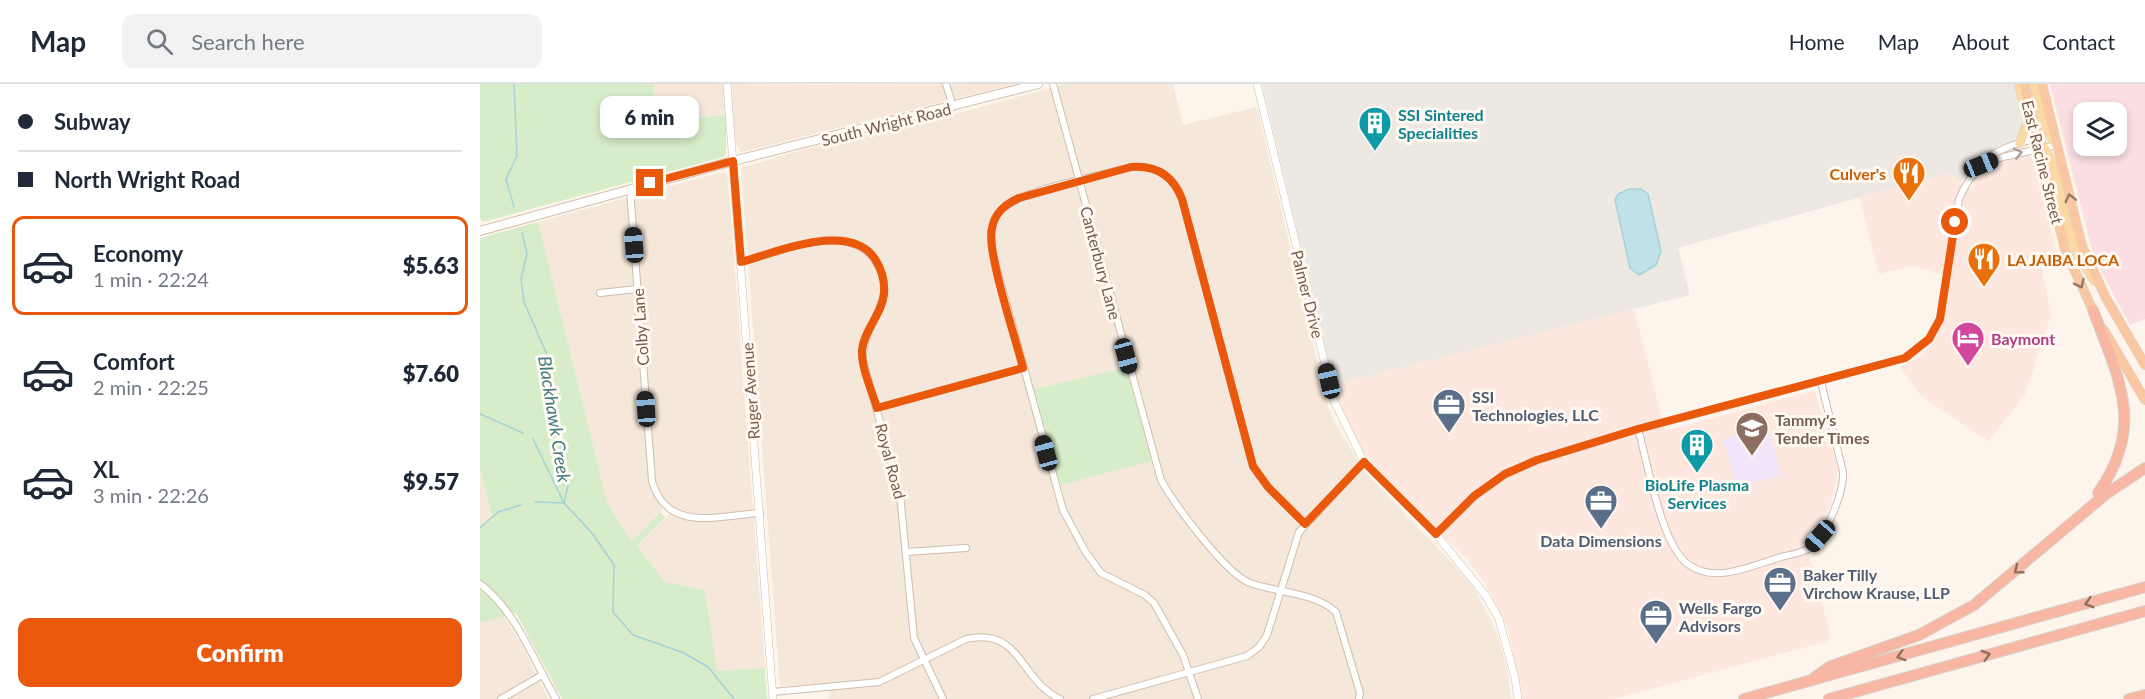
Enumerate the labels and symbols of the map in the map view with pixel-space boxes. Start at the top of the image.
callout: 6 min [600,96,699,138]
street label: East Racine Street [2018,98,2068,226]
street label: South Wright Road [819,99,953,149]
building icon: SSI Sintered Specialities [1357,105,1393,152]
place label: SSI Sintered Specialities [1398,105,1484,142]
one-way arrow [2013,147,2023,160]
car [1961,150,2001,180]
restaurant icon: Culver's [1891,155,1927,202]
place label: Culver's [1830,164,1886,183]
route end [636,169,663,196]
one-way arrow [2065,193,2078,203]
street label: Canterbury Lane [1077,204,1125,322]
route start [1941,208,1968,235]
car [624,226,644,264]
restaurant icon: LA JAIBA LOCA [1966,241,2002,288]
street label: Palmer Drive [1288,248,1328,340]
place label: LA JAIBA LOCA [2007,250,2120,269]
one-way arrow [2072,278,2084,289]
street label: Colby Lane [628,288,652,366]
hotel icon: Baymont [1950,320,1986,367]
place label: Baymont [1991,329,2055,348]
car [1113,336,1139,376]
street label: Ruger Avenue [737,342,763,440]
water label: Blackhawk Creek [534,354,576,484]
car [1316,361,1342,401]
office icon: SSI Technologies, LLC [1431,387,1467,434]
place label: SSI Technologies, LLC [1472,387,1599,424]
car [636,390,656,428]
school or university icon: Tammy's Tender Times [1734,410,1770,457]
place label: Tammy's Tender Times [1775,410,1869,447]
street label: Royal Road [872,421,910,501]
building icon: BioLife Plasma Services [1679,427,1715,474]
car [1033,433,1059,473]
place label: BioLife Plasma Services [1645,475,1749,512]
office icon: Data Dimensions [1583,483,1619,530]
car [1801,517,1839,555]
place label: Data Dimensions [1540,531,1662,550]
one-way arrow [2013,563,2024,574]
office icon: Baker Tilly Virchow Krause, LLP [1762,565,1798,612]
place label: Baker Tilly Virchow Krause, LLP [1802,565,1950,602]
one-way arrow [2084,596,2095,608]
office icon: Wells Fargo Advisors [1638,598,1674,645]
place label: Wells Fargo Advisors [1678,598,1762,635]
one-way arrow [1896,649,1907,661]
one-way arrow [1981,650,1991,662]

